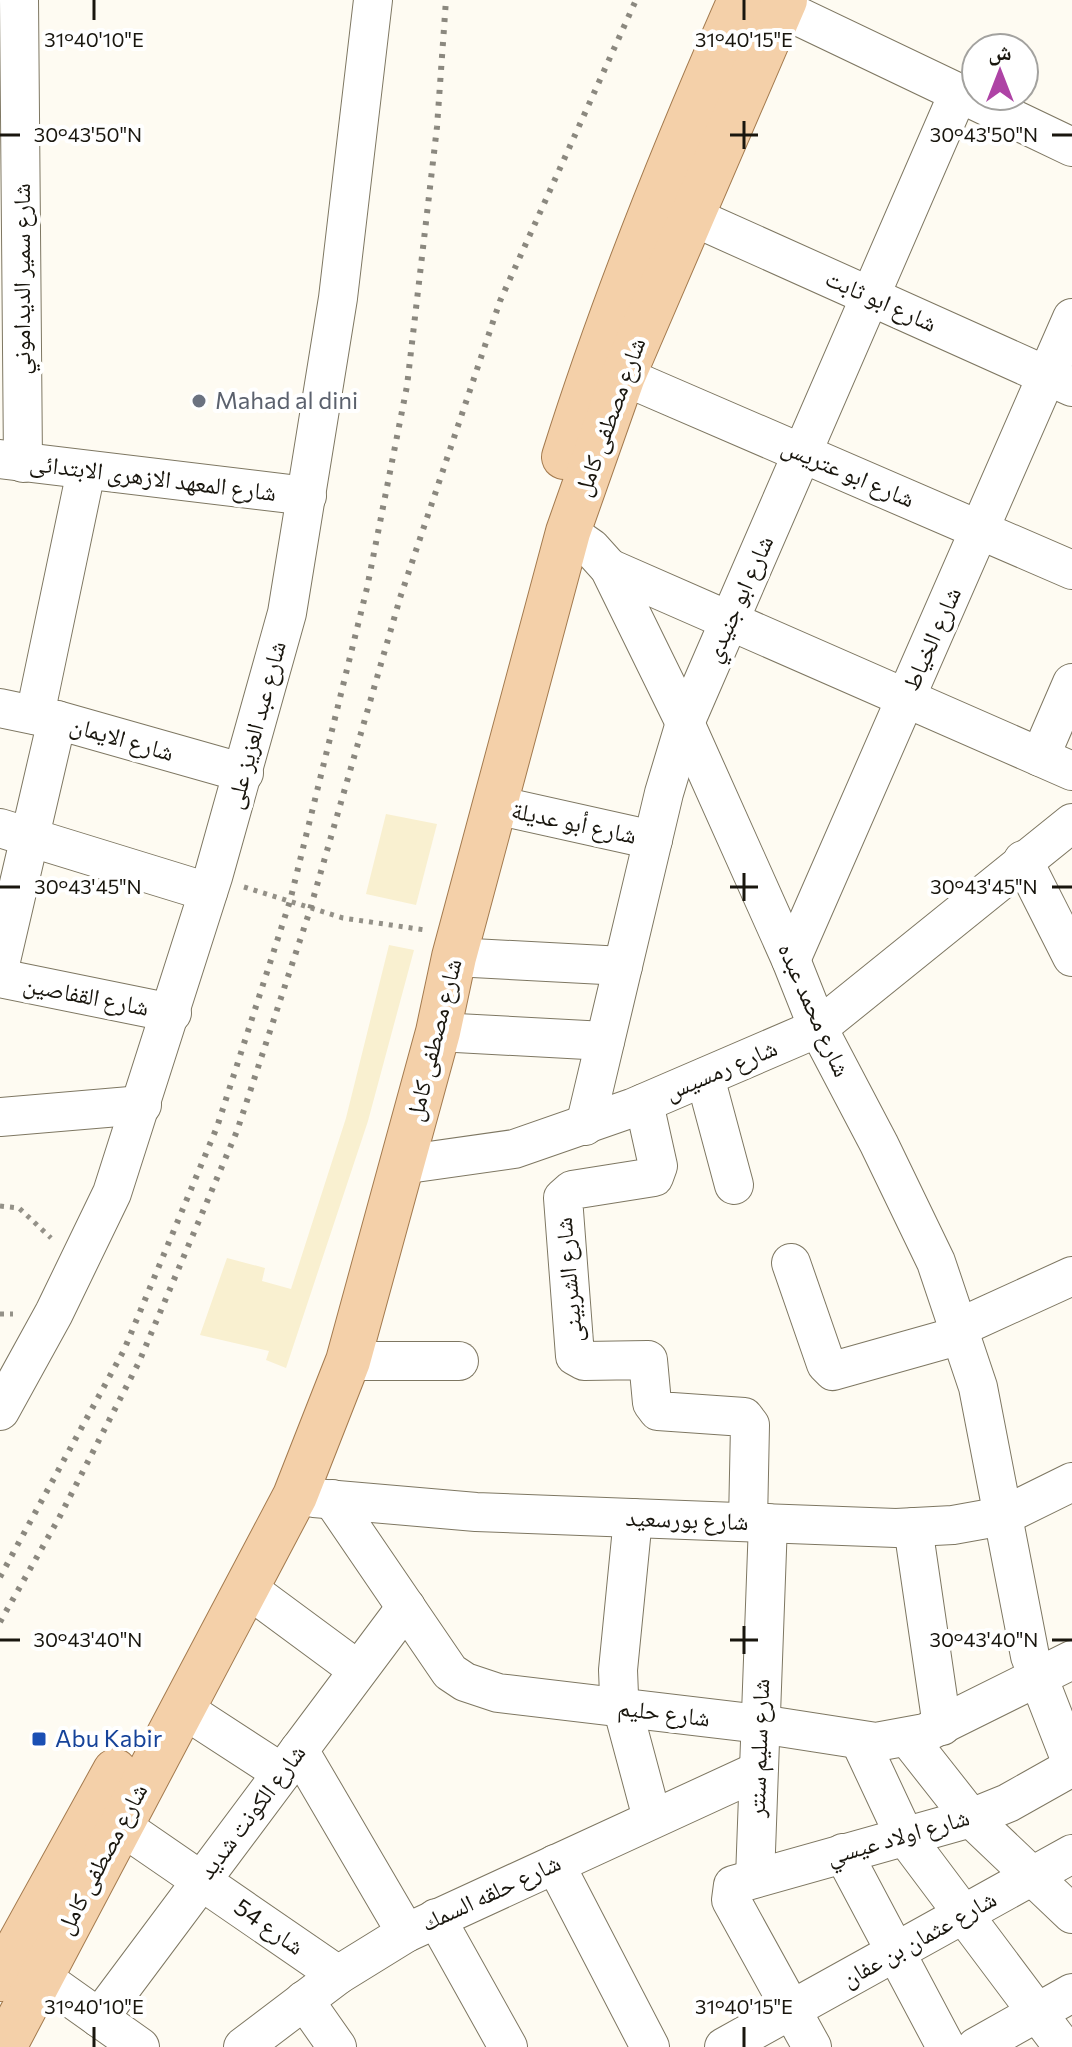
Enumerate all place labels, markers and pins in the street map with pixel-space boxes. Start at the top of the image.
place label: Mahad al dini [215,385,358,414]
marker: Mahad al dini [190,392,208,410]
place label: Abu Kabir [55,1723,163,1752]
marker: Abu Kabir [30,1730,48,1748]

